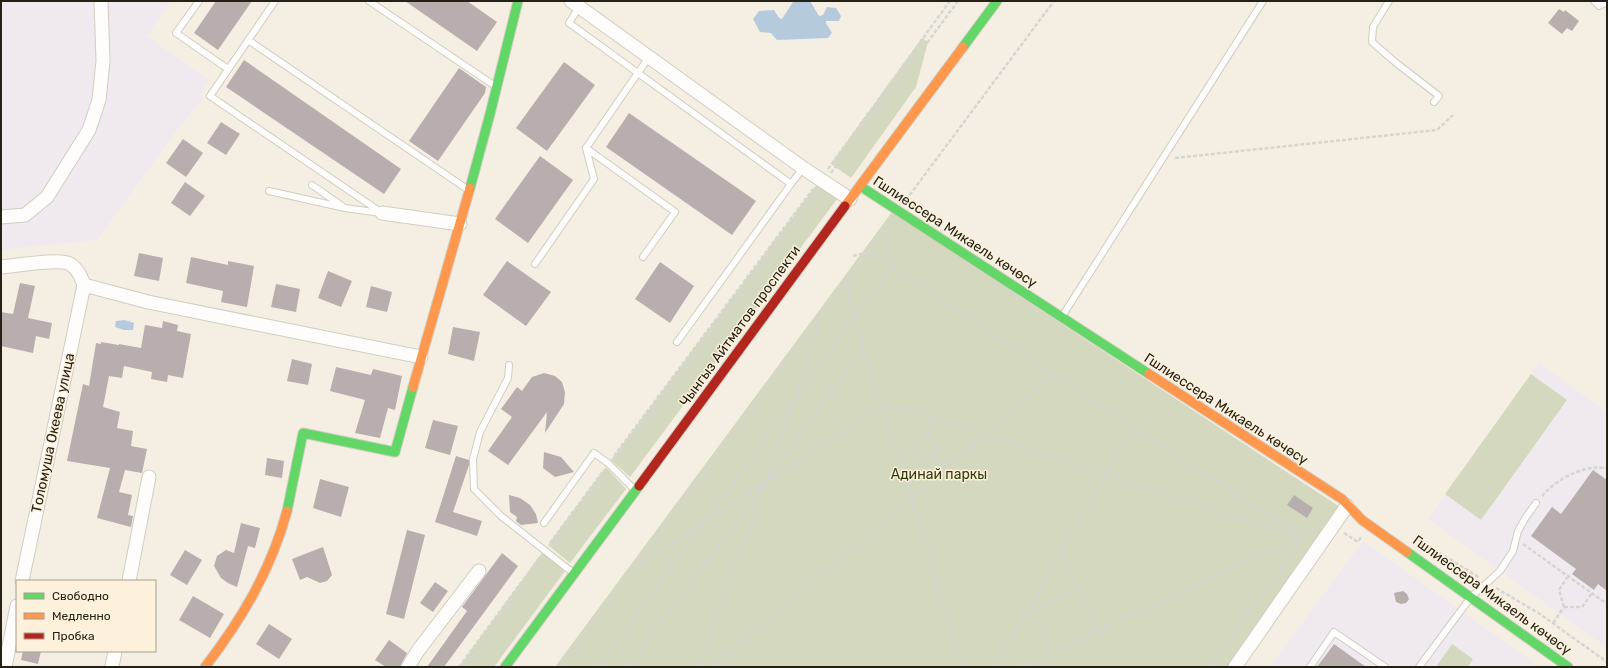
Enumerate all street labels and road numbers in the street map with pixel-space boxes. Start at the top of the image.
street label: Гшлиессера Микаель көчөсү [870,173,1041,292]
street label: Чынгыз Айтматов проспекти [676,242,804,410]
street label: Гшлиессера Микаель көчөсү [1141,350,1312,469]
street label: Толомуша Океева улица [28,351,78,515]
street label: Гшлиессера Микаель көчөсү [1409,532,1575,659]

